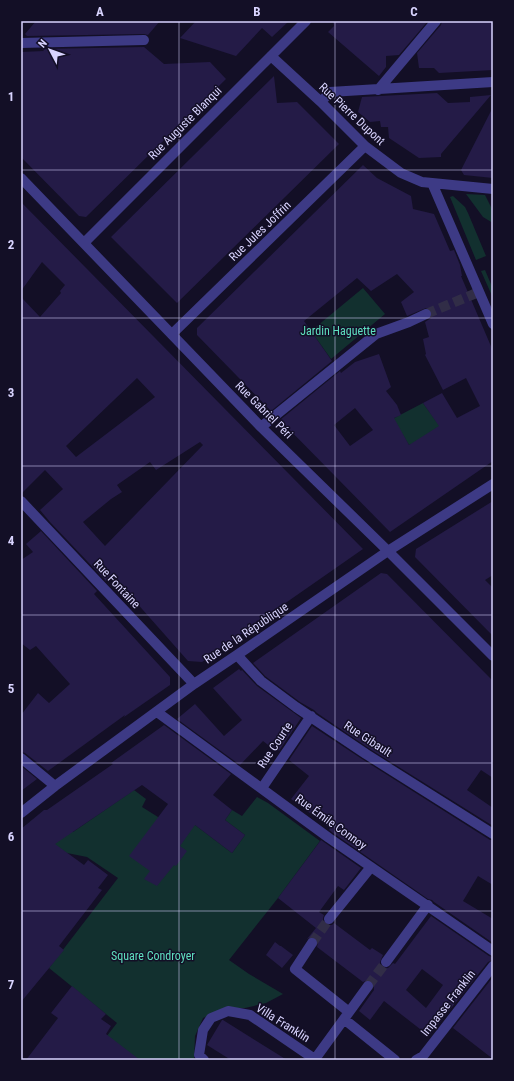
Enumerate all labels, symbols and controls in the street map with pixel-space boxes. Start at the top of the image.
text: A [96,4,104,19]
text: B [253,4,261,19]
text: C [410,4,418,19]
north arrow [30,30,70,70]
text: N [36,37,50,51]
street label: Rue Pierre Dupont [316,80,388,148]
street label: Rue Auguste Blanqui [145,83,225,163]
text: 1 [8,89,14,104]
street label: Rue Jules Joffrin [226,198,294,264]
text: 2 [8,237,15,252]
park label: Jardin Haguette [300,324,376,338]
street label: Rue Gabriel Péri [232,378,296,442]
text: 3 [8,385,14,400]
text: 4 [8,533,15,548]
street label: Rue Fontaine [91,557,143,612]
street label: Rue de la République [201,599,291,666]
text: 5 [8,681,15,696]
street label: Rue Gibault [341,718,395,760]
street label: Rue Courte [255,719,296,771]
street label: Rue Émile Connoy [293,791,370,853]
text: 6 [8,829,15,844]
park label: Square Condroyer [111,949,195,963]
street label: Impasse Franklin [418,967,478,1039]
text: 7 [8,977,15,992]
street label: Villa Franklin [253,1001,313,1045]

